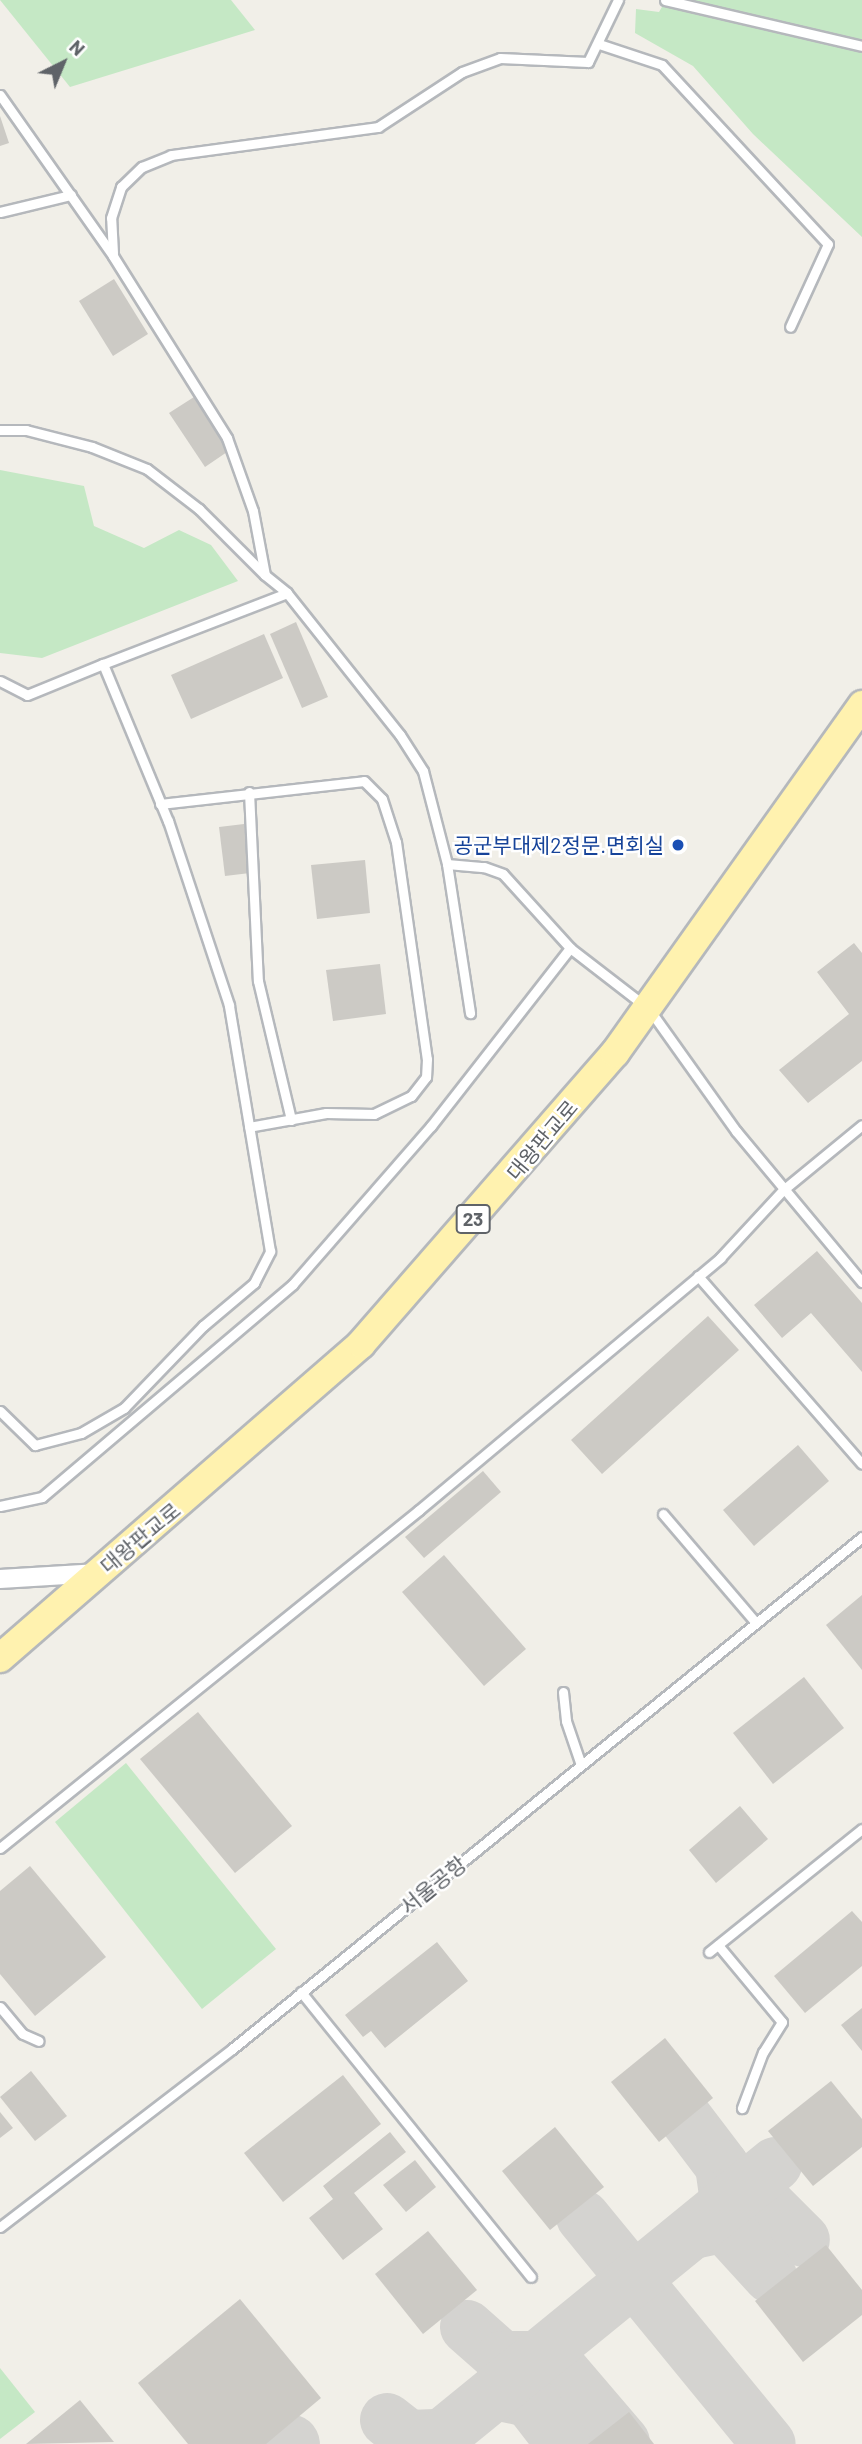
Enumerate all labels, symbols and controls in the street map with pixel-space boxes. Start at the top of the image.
north arrow [28,28,98,98]
text: N [65,35,90,60]
place label: 공군부대제2정문.면회실 [454,832,664,858]
marker: 공군부대제2정문.면회실 [670,837,686,853]
street label: 대왕판교로 [501,1095,583,1185]
road number: 23 [456,1204,490,1234]
street label: 대왕판교로 [95,1497,185,1579]
street label: 서울공항 [395,1851,471,1919]

